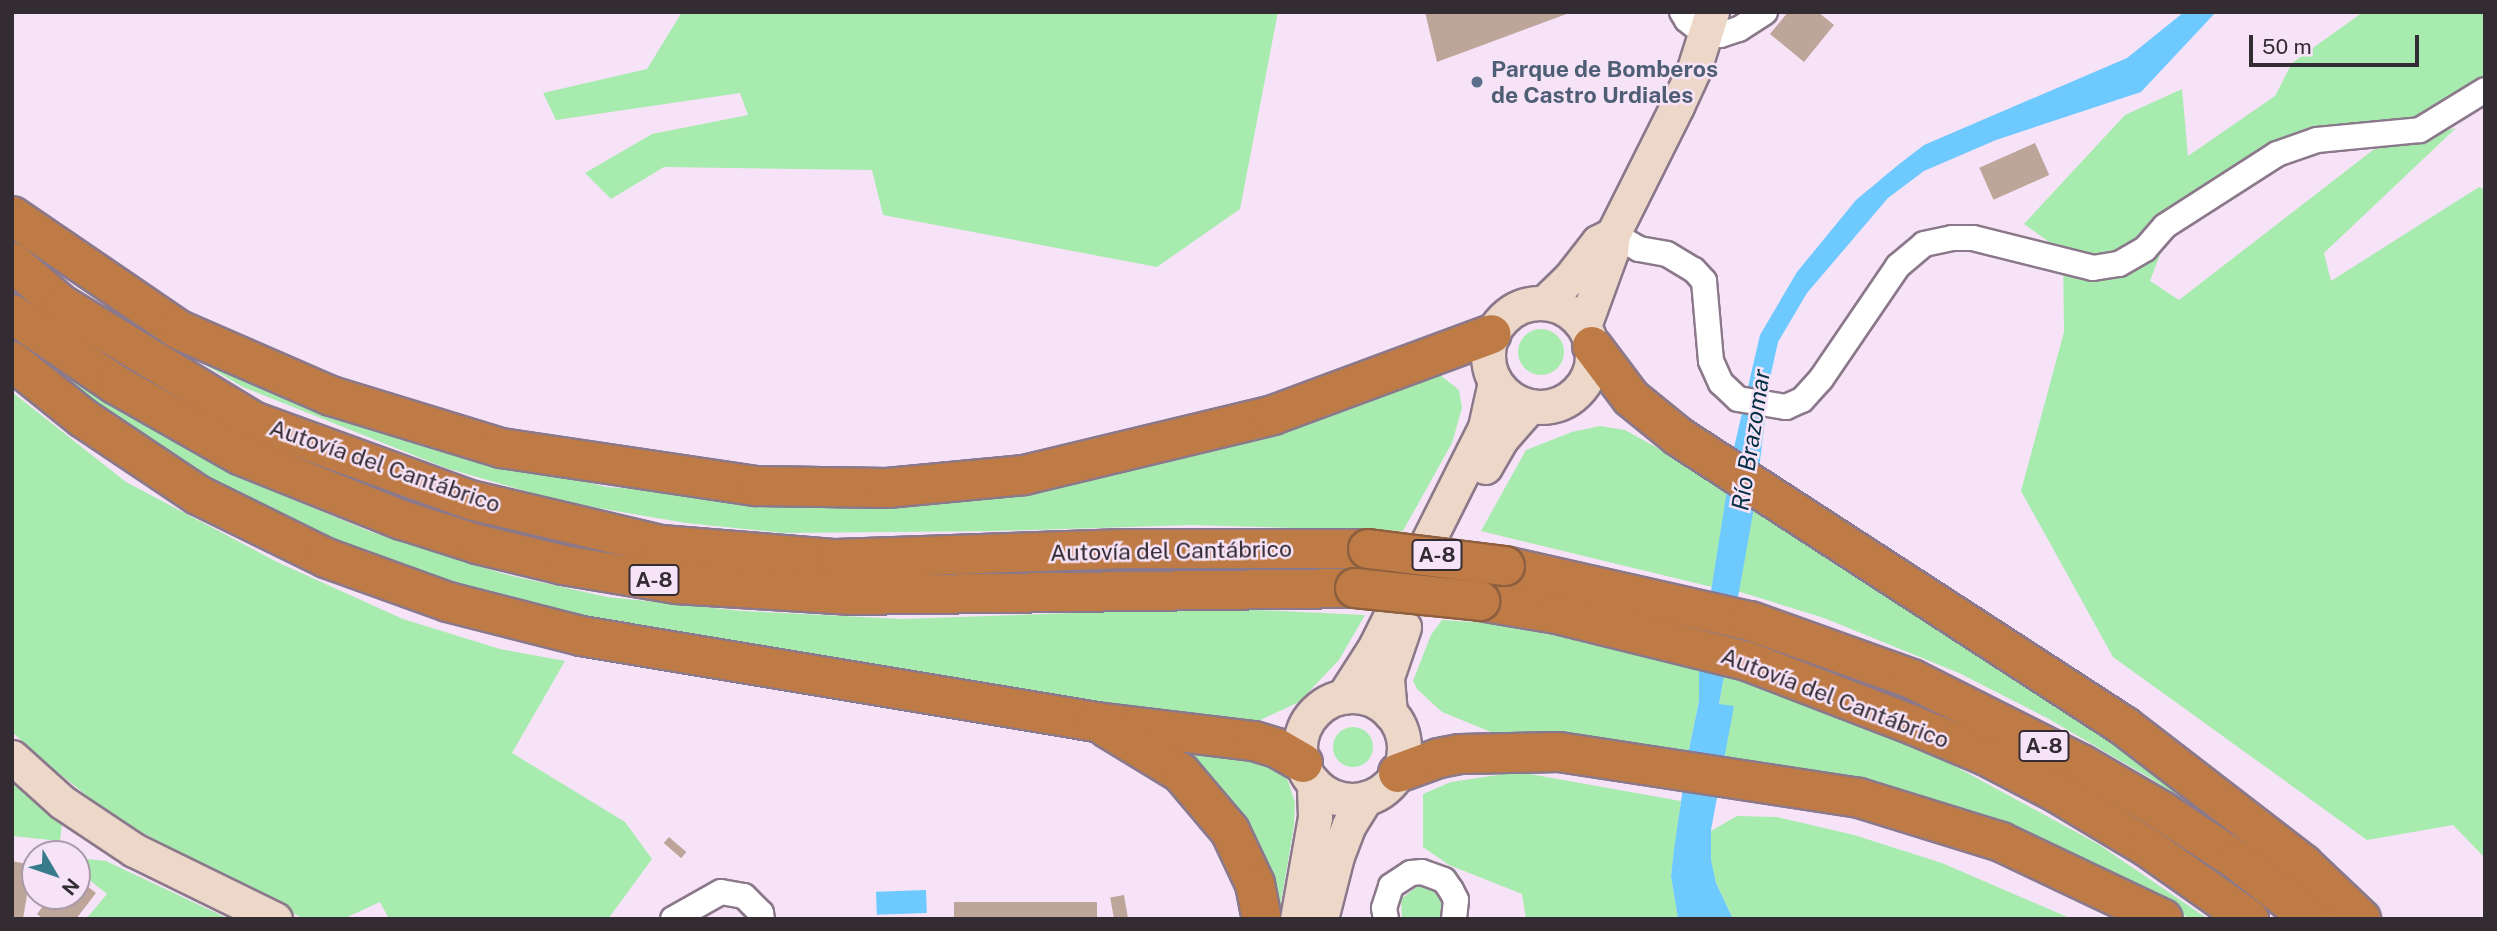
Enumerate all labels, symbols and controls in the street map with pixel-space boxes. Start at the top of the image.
scale bar [2252,21,2422,65]
text: 50 m [2262,34,2312,59]
place label: Parque de Bomberos de Castro Urdiales [1491,55,1718,109]
marker: Parque de Bomberos de Castro Urdiales [1469,74,1485,90]
water label: Río Brazomar [1726,367,1776,513]
street label: Autovía del Cantábrico [266,414,504,518]
street label: Autovía del Cantábrico [1050,535,1292,567]
road number: A-8 [1411,538,1463,572]
road number: A-8 [628,562,680,598]
street label: Autovía del Cantábrico [1717,642,1953,754]
road number: A-8 [2018,728,2070,764]
north arrow [21,840,91,910]
text: N [58,874,84,900]

